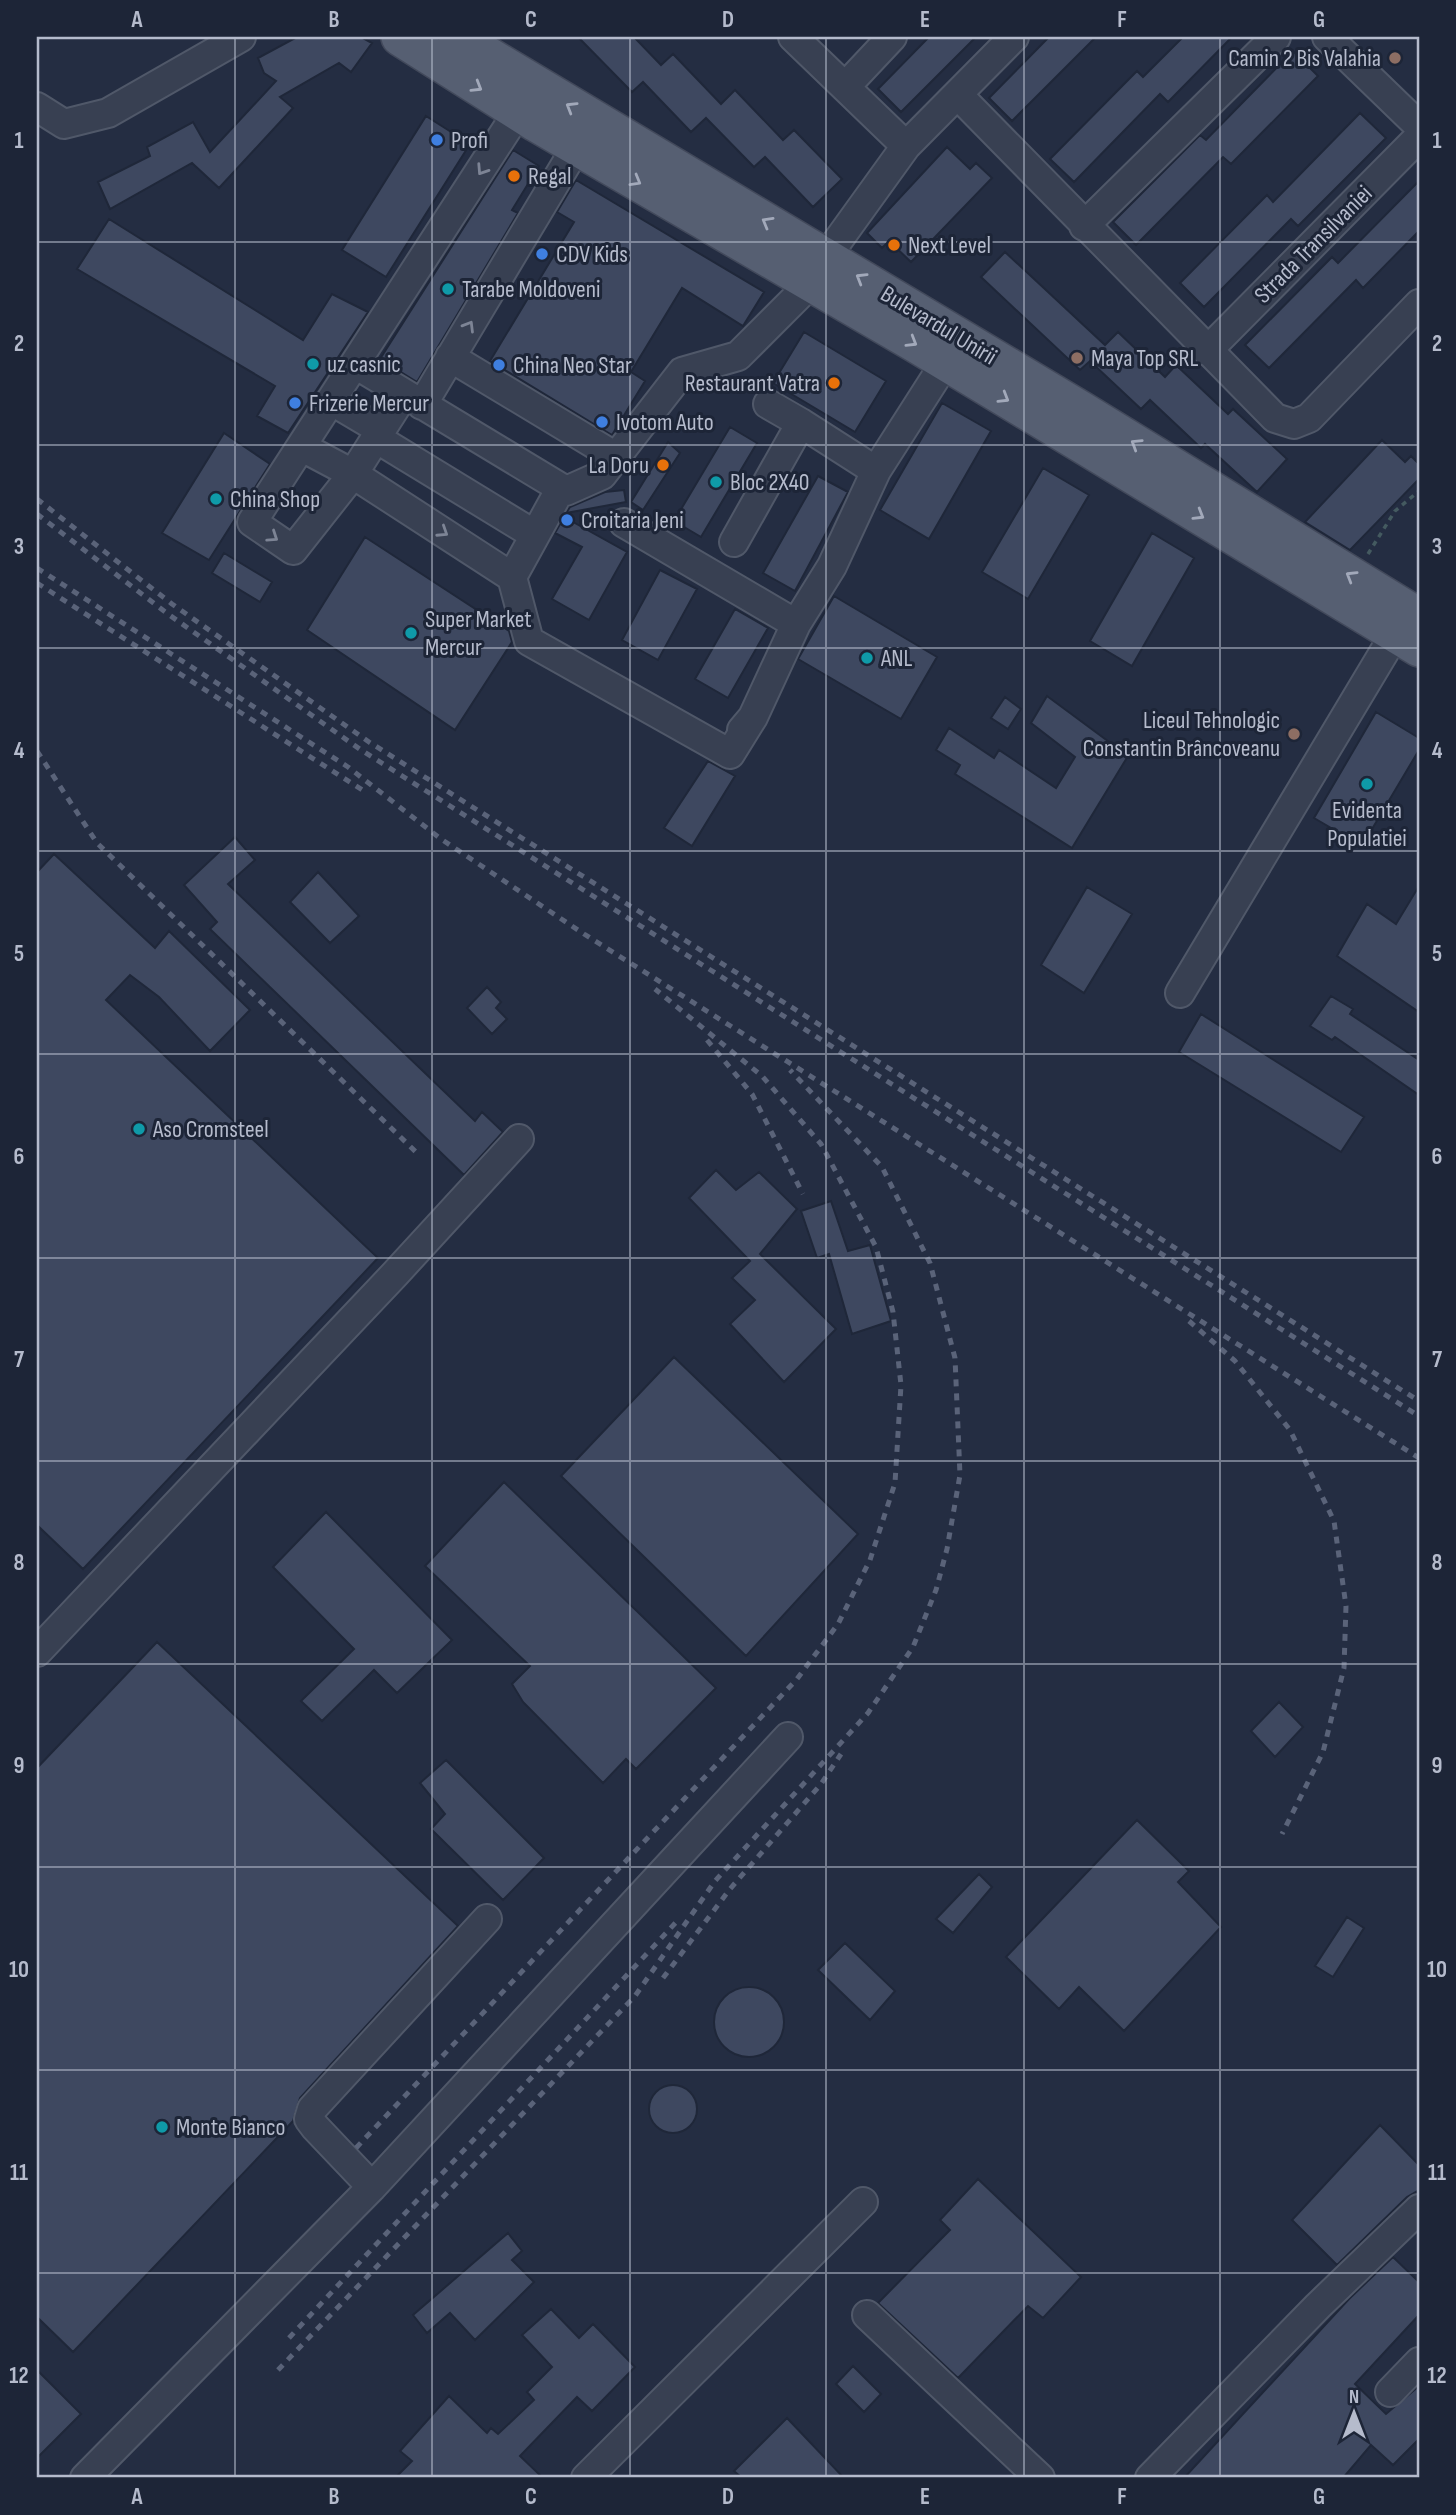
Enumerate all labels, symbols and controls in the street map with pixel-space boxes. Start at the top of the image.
text: A [131,6,144,34]
text: B [329,6,340,34]
text: C [525,6,537,34]
text: D [722,6,734,34]
text: E [920,6,930,34]
text: F [1117,6,1127,34]
text: G [1313,6,1325,34]
place label: Camin 2 Bis Valahia [1228,44,1381,73]
marker: Camin 2 Bis Valahia [1387,50,1403,66]
one-way arrow [470,79,483,92]
one-way arrow [566,102,579,115]
place label: Profi [451,126,488,155]
text: 1 [14,127,24,155]
text: 1 [1432,127,1442,155]
marker: Profi [429,132,445,148]
one-way arrow [477,162,490,175]
place label: Regal [528,162,571,191]
marker: Regal [506,168,522,184]
one-way arrow [629,173,641,186]
street label: Strada Transilvaniei [1248,179,1378,309]
one-way arrow [762,218,775,231]
place label: Next Level [908,231,991,260]
marker: Next Level [886,237,902,253]
place label: CDV Kids [556,240,628,269]
marker: CDV Kids [534,246,550,262]
one-way arrow [855,273,868,286]
place label: Tarabe Moldoveni [462,275,601,304]
street label: Bulevardul Unirii [876,279,1002,371]
marker: Tarabe Moldoveni [440,281,456,297]
one-way arrow [461,320,474,333]
text: 2 [14,330,24,358]
text: 2 [1432,330,1442,358]
one-way arrow [905,334,918,347]
place label: Maya Top SRL [1091,344,1199,373]
place label: uz casnic [327,350,401,379]
marker: Maya Top SRL [1069,350,1085,366]
place label: China Neo Star [513,351,632,380]
marker: uz casnic [305,356,321,372]
marker: China Neo Star [491,357,507,373]
place label: Restaurant Vatra [685,369,820,398]
marker: Restaurant Vatra [826,375,842,391]
place label: Frizerie Mercur [309,389,429,418]
one-way arrow [996,389,1009,402]
marker: Frizerie Mercur [287,395,303,411]
place label: Ivotom Auto [616,408,714,437]
marker: Ivotom Auto [594,414,610,430]
one-way arrow [1130,439,1143,452]
place label: La Doru [588,451,649,480]
marker: La Doru [655,457,671,473]
place label: Bloc 2X40 [730,468,809,497]
marker: Bloc 2X40 [708,474,724,490]
place label: China Shop [230,485,320,514]
marker: China Shop [208,491,224,507]
place label: Croitaria Jeni [581,506,684,535]
one-way arrow [1191,507,1204,520]
marker: Croitaria Jeni [559,512,575,528]
one-way arrow [435,524,448,537]
one-way arrow [265,529,278,541]
text: 3 [14,533,24,561]
text: 3 [1432,533,1442,561]
one-way arrow [1345,571,1358,584]
place label: Super Market Mercur [425,605,532,662]
marker: Super Market Mercur [403,625,419,641]
place label: ANL [880,644,913,673]
marker: ANL [859,650,875,666]
place label: Liceul Tehnologic Constantin Brâncoveanu [1083,706,1280,763]
marker: Liceul Tehnologic Constantin Brâncoveanu [1286,726,1302,742]
text: 4 [14,737,25,765]
text: 4 [1432,737,1443,765]
marker: Evidenta Populatiei [1359,776,1375,792]
place label: Evidenta Populatiei [1327,796,1407,853]
text: 5 [14,940,24,968]
text: 5 [1432,940,1442,968]
place label: Aso Cromsteel [152,1115,269,1144]
marker: Aso Cromsteel [131,1121,147,1137]
text: 6 [14,1143,24,1171]
text: 6 [1432,1143,1442,1171]
text: 7 [14,1346,24,1374]
text: 7 [1432,1346,1442,1374]
text: 8 [14,1549,25,1577]
text: 8 [1432,1549,1443,1577]
text: 9 [14,1752,24,1780]
text: 9 [1432,1752,1442,1780]
text: 10 [9,1956,29,1984]
text: 10 [1427,1956,1447,1984]
place label: Monte Bianco [176,2113,285,2142]
marker: Monte Bianco [154,2119,170,2135]
text: 11 [10,2159,28,2187]
text: 11 [1428,2159,1446,2187]
text: 12 [9,2362,29,2390]
text: 12 [1427,2362,1447,2390]
north arrow [1320,2378,1390,2448]
text: N [1349,2386,1359,2409]
text: A [131,2483,144,2511]
text: B [329,2483,340,2511]
text: C [525,2483,537,2511]
text: D [722,2483,734,2511]
text: E [920,2483,930,2511]
text: F [1117,2483,1127,2511]
text: G [1313,2483,1325,2511]

